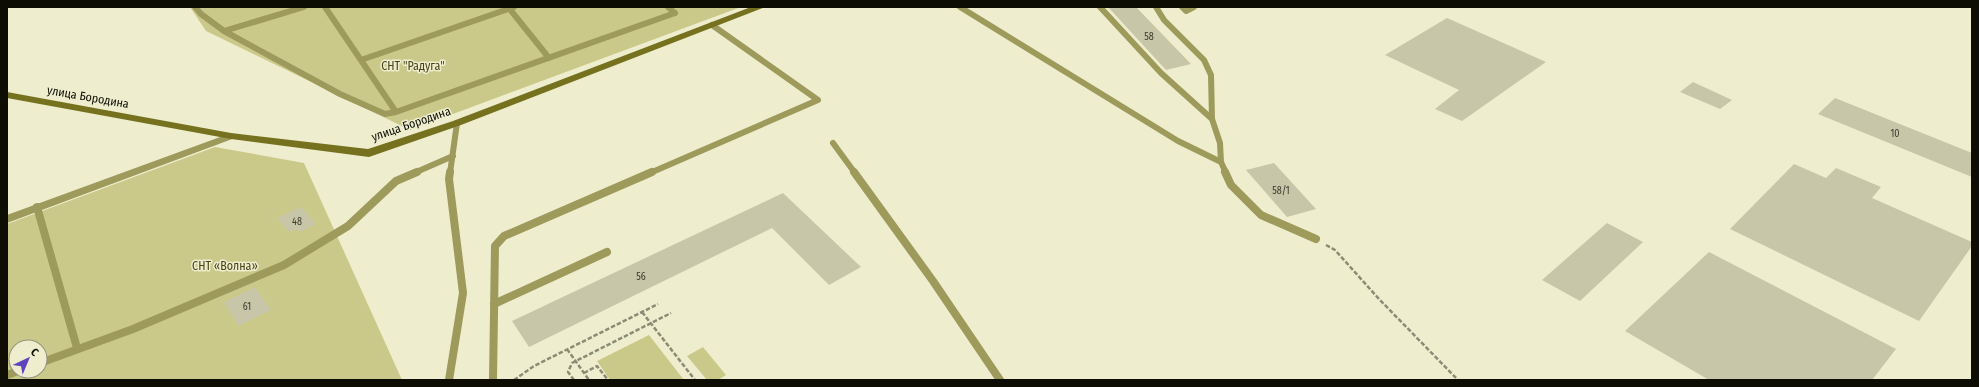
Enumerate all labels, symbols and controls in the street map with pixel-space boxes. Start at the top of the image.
house number: 58 [1144,31,1154,43]
park label: СНТ "Радуга" [381,59,445,73]
street label: улица Бородина [46,83,130,111]
street label: улица Бородина [370,104,453,144]
house number: 10 [1890,128,1900,140]
house number: 58/1 [1272,185,1290,197]
house number: 48 [292,216,302,228]
park label: СНТ «Волна» [192,259,258,273]
house number: 56 [636,271,646,283]
house number: 61 [243,301,251,313]
north arrow [8,339,48,379]
text: С [28,345,41,359]

